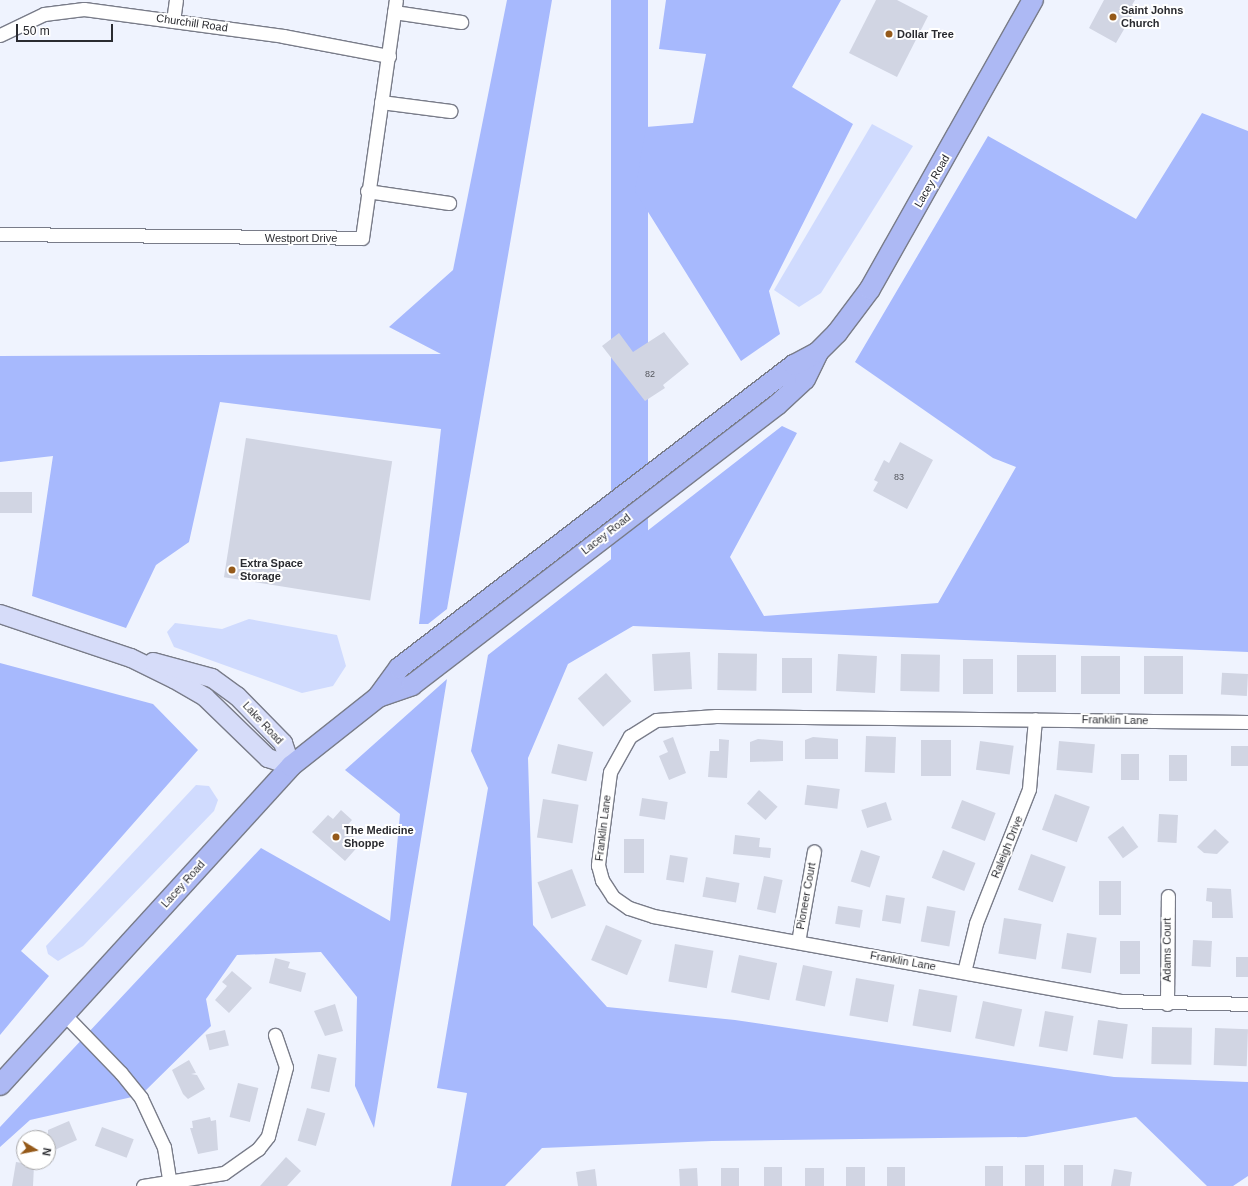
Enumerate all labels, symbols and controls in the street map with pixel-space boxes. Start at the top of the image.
place label: Saint Johns Church [1121,4,1183,30]
street label: Churchill Road [155,11,229,35]
marker: Saint Johns Church [1108,12,1118,22]
scale bar [18,16,115,42]
text: 50 m [23,24,50,38]
place label: Dollar Tree [897,27,954,41]
marker: Dollar Tree [884,29,894,39]
street label: Lacey Road [912,152,952,210]
street label: Westport Drive [265,231,337,245]
house number: 82 [645,369,655,379]
house number: 83 [894,472,904,482]
street label: Lacey Road [579,511,633,557]
place label: Extra Space Storage [240,557,303,583]
marker: Extra Space Storage [227,565,237,575]
street label: Lake Road [240,699,286,747]
street label: Franklin Lane [1082,713,1148,727]
street label: Franklin Lane [592,794,614,862]
street label: Raleigh Drive [989,814,1025,880]
place label: The Medicine Shoppe [344,824,414,850]
marker: The Medicine Shoppe [331,832,341,842]
street label: Lacey Road [158,858,208,910]
street label: Pioneer Court [794,861,818,931]
street label: Adams Court [1160,918,1174,982]
street label: Franklin Lane [869,949,937,973]
north arrow [16,1130,56,1170]
text: N [40,1147,53,1157]

